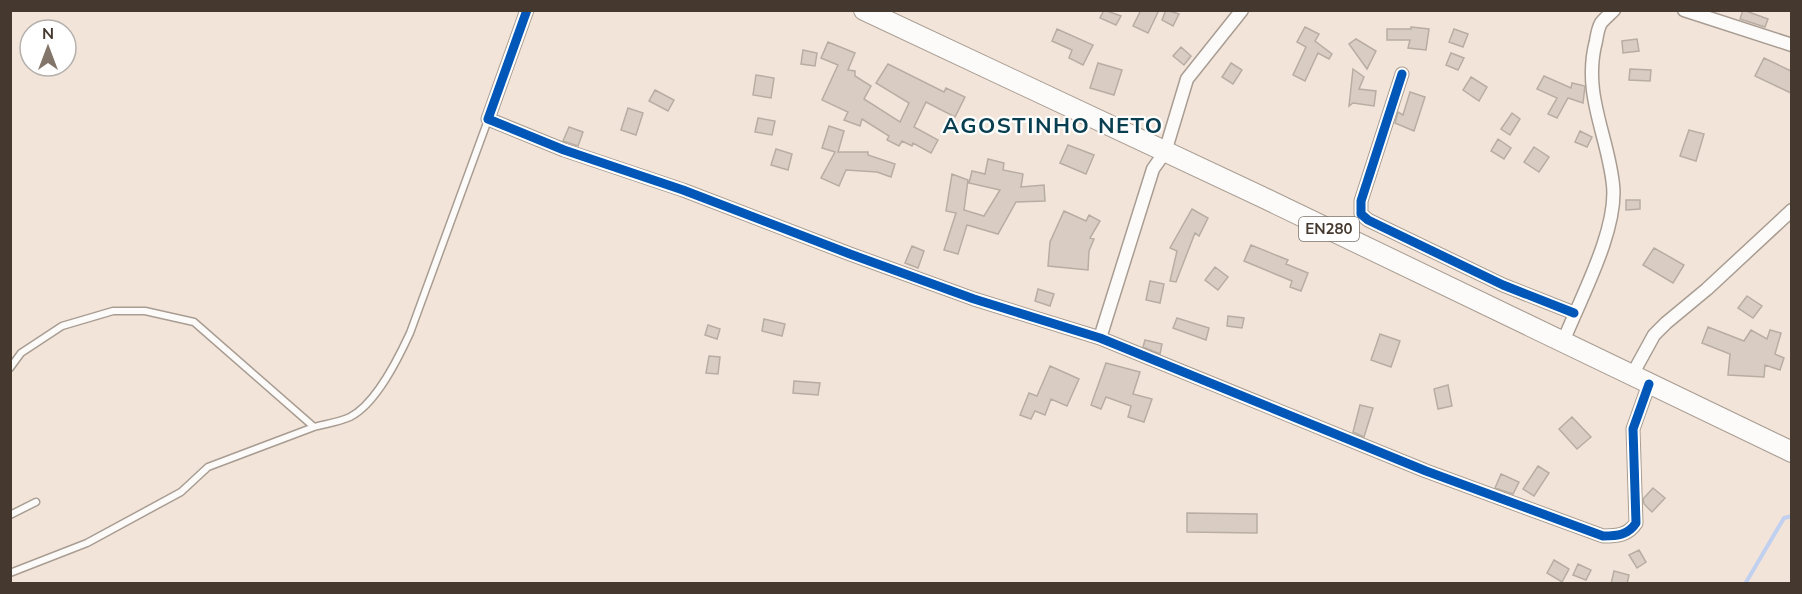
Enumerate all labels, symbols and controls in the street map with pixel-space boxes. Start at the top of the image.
north arrow [18,18,78,78]
text: N [42,23,54,43]
district label: AGOSTINHO NETO [942,111,1164,139]
road number: EN280 [1299,217,1359,241]

